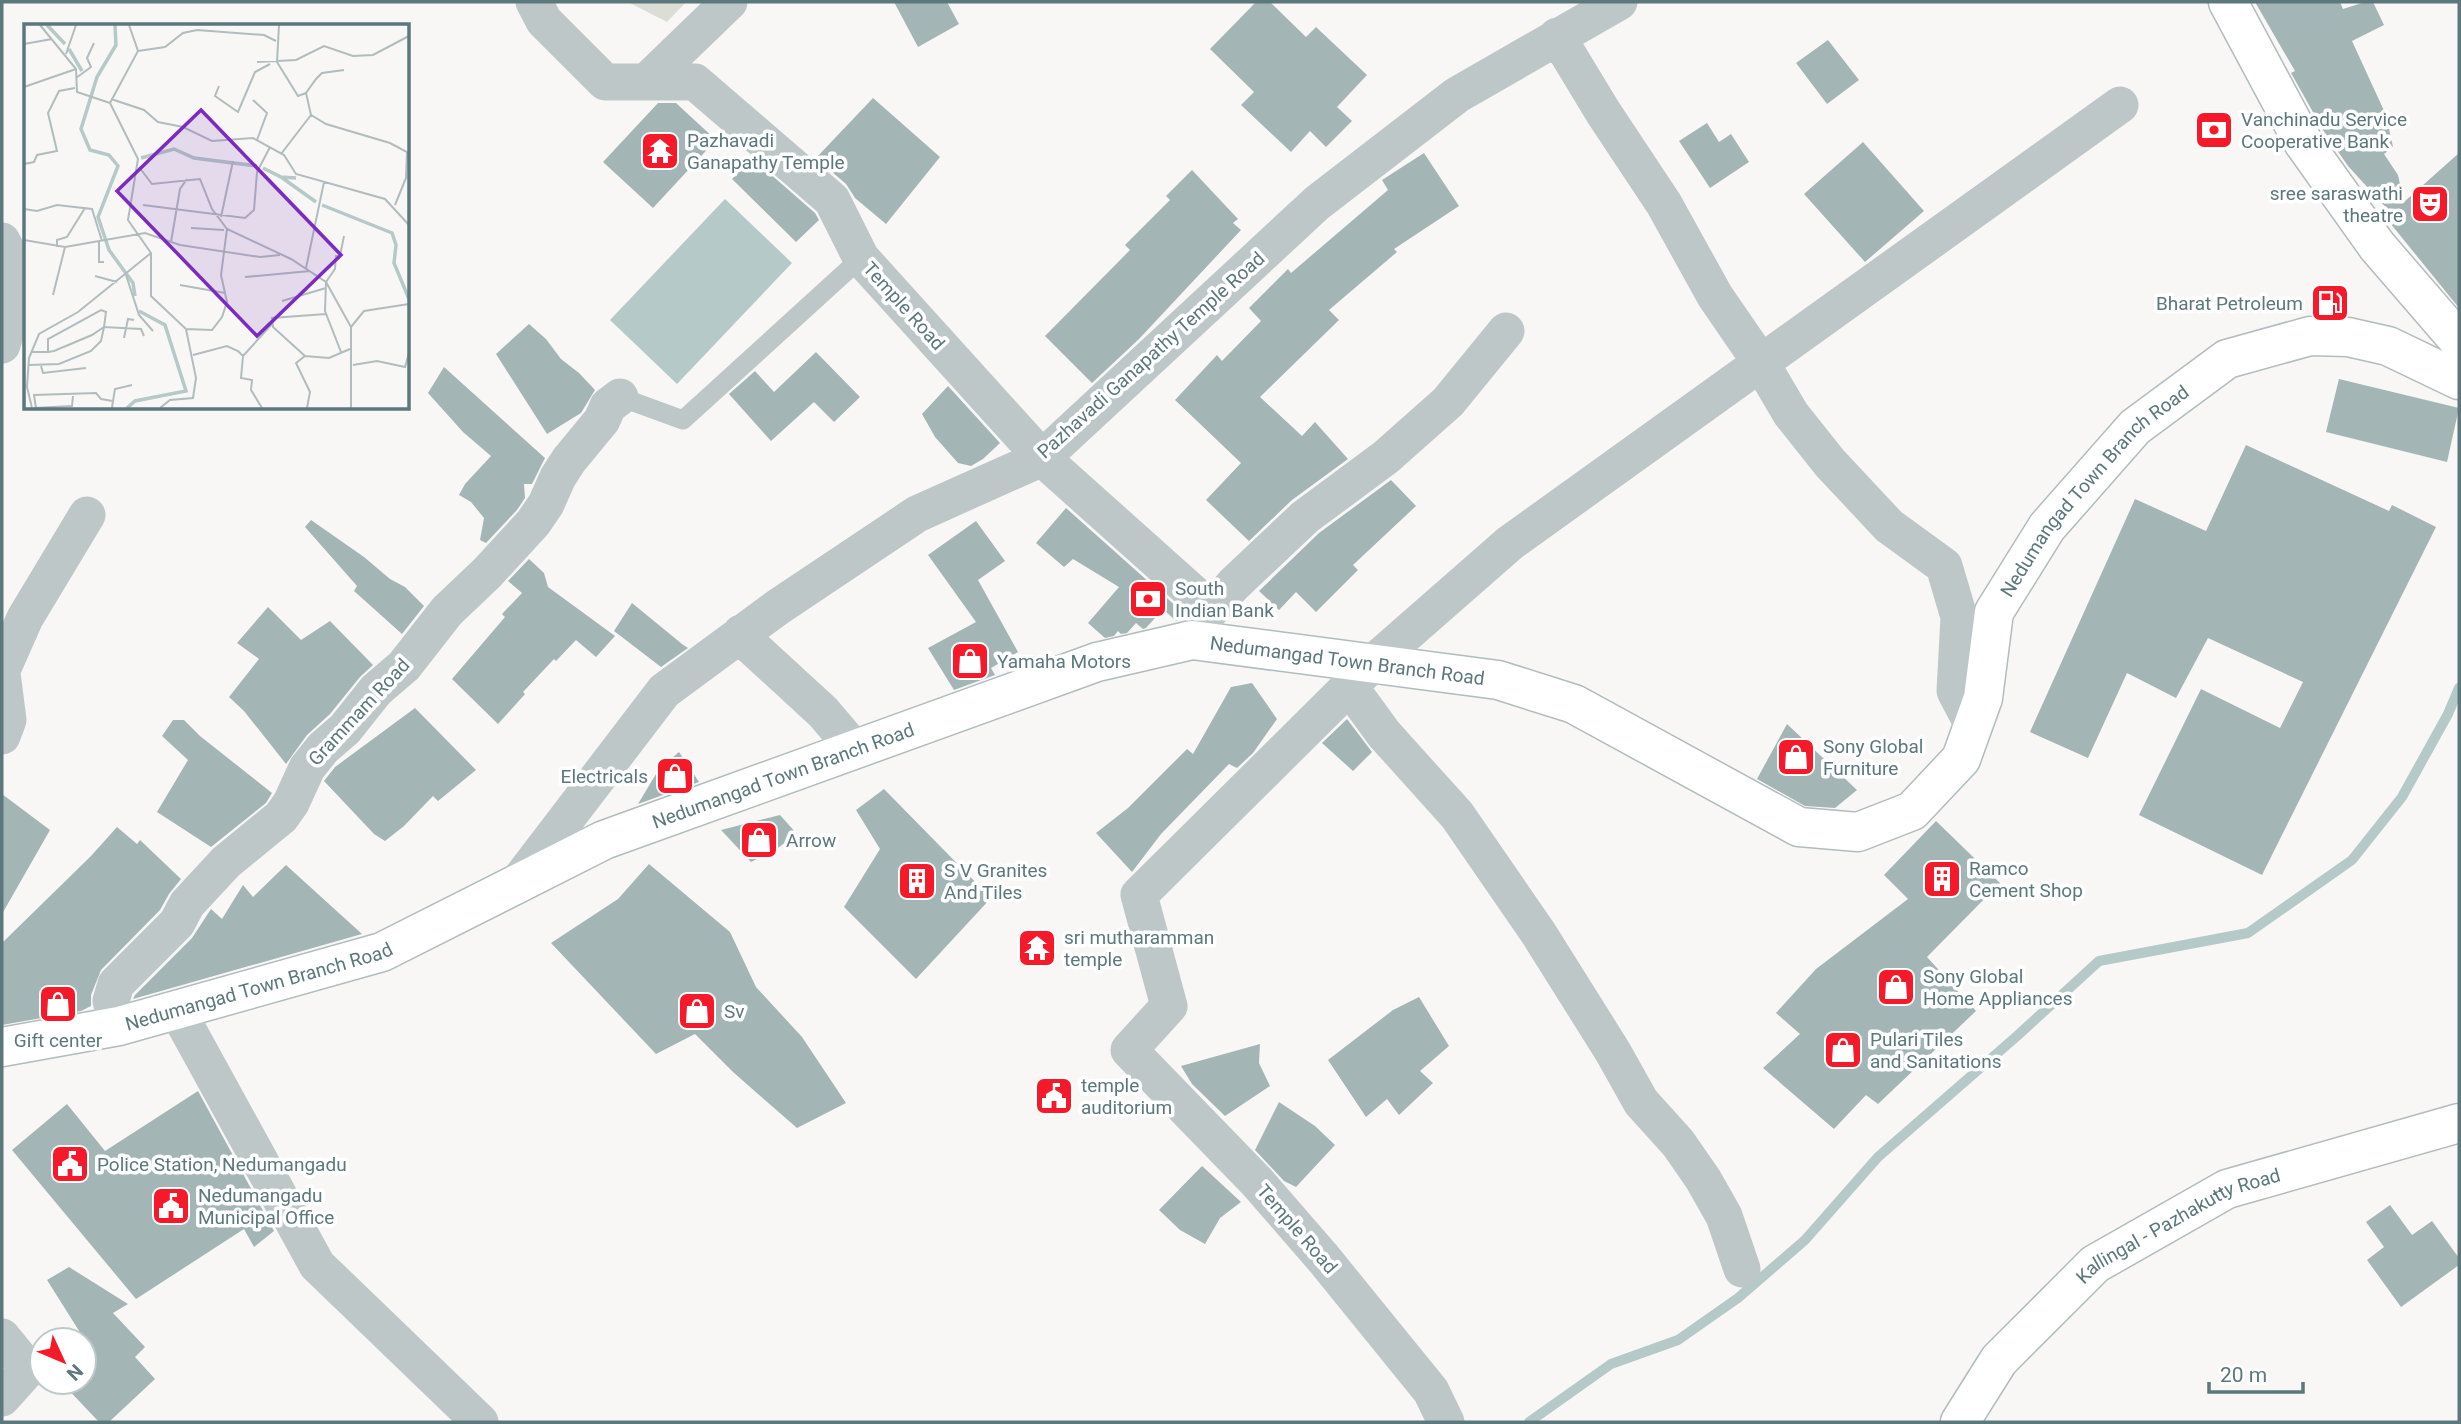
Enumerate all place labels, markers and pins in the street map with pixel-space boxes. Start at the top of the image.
place label: Vanchinadu Service Cooperative Bank [2241,108,2407,153]
bank icon: Vanchinadu Service Cooperative Bank [2193,109,2235,151]
place label: Pazhavadi Ganapathy Temple [687,129,845,174]
temple icon: Pazhavadi Ganapathy Temple [639,130,681,172]
place label: sree saraswathi theatre [2270,182,2403,227]
theatre icon: sree saraswathi theatre [2409,183,2451,225]
fuel station icon: Bharat Petroleum [2309,282,2351,324]
place label: Bharat Petroleum [2156,292,2303,315]
place label: South Indian Bank [1175,577,1274,622]
bank icon: South Indian Bank [1127,578,1169,620]
shop icon: Yamaha Motors [949,640,991,682]
place label: Yamaha Motors [997,650,1131,673]
place label: Sony Global Furniture [1823,735,1923,780]
shop icon: Sony Global Furniture [1775,736,1817,778]
shop icon: Electricals [654,755,696,797]
place label: Electricals [561,765,648,788]
shop icon: Arrow [738,819,780,861]
place label: Arrow [786,829,836,852]
place label: Ramco Cement Shop [1969,857,2083,902]
building icon: Ramco Cement Shop [1921,858,1963,900]
place label: S V Granites And Tiles [944,859,1047,904]
building icon: S V Granites And Tiles [896,860,938,902]
place label: sri mutharamman temple [1064,926,1214,971]
temple icon: sri mutharamman temple [1016,927,1058,969]
place label: Sony Global Home Appliances [1923,965,2072,1010]
shop icon: Sony Global Home Appliances [1875,966,1917,1008]
shop icon: Gift center [37,983,79,1025]
shop icon: Sv [676,990,718,1032]
place label: Sv [724,1000,744,1023]
place label: Pulari Tiles and Sanitations [1870,1028,2002,1073]
place label: Gift center [14,1029,103,1052]
shop icon: Pulari Tiles and Sanitations [1822,1029,1864,1071]
place label: temple auditorium [1081,1074,1172,1119]
public building icon: temple auditorium [1033,1075,1075,1117]
public building icon: Police Station, Nedumangadu [49,1143,91,1185]
place label: Police Station, Nedumangadu [97,1153,347,1176]
place label: Nedumangadu Municipal Office [198,1184,334,1229]
public building icon: Nedumangadu Municipal Office [150,1185,192,1227]

